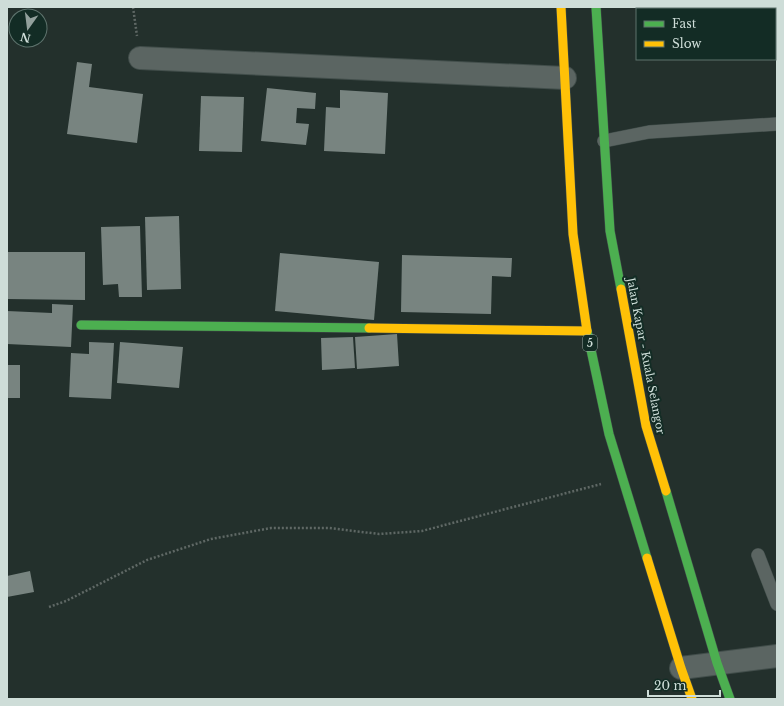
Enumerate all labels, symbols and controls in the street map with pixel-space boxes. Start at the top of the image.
north arrow [8,8,48,48]
legend [636,8,776,60]
text: Fast [672,16,697,31]
text: N [18,30,32,46]
text: Slow [672,36,702,51]
street label: Jalan Kapar - Kuala Selangor [624,275,668,436]
road number: 5 [583,335,597,351]
scale bar [648,672,720,698]
text: 20 m [654,678,686,693]

